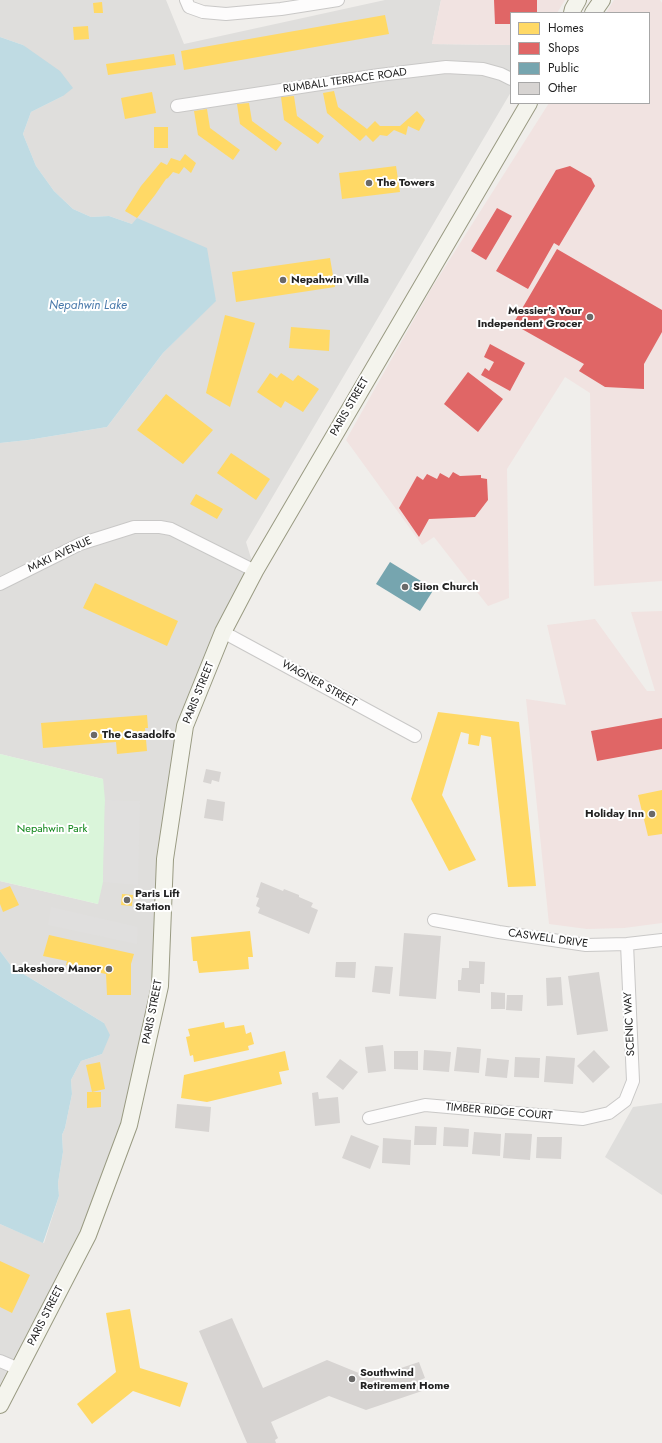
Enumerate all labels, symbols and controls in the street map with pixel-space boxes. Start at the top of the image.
legend [510,12,650,104]
text: Homes [548,19,584,37]
text: Shops [548,39,579,57]
text: Public [548,59,579,77]
street label: RUMBALL TERRACE ROAD [282,66,408,96]
text: Other [548,79,577,97]
place label: The Towers [377,176,434,190]
marker: The Towers [364,178,374,188]
place label: Nepahwin Villa [291,273,369,287]
marker: Nepahwin Villa [278,275,288,285]
water label: Nepahwin Lake [49,299,127,313]
place label: Messier's Your Independent Grocer [477,304,582,330]
marker: Messier's Your Independent Grocer [585,312,595,322]
street label: PARIS STREET [328,375,372,439]
street label: MAKI AVENUE [26,534,94,576]
place label: Siion Church [413,580,478,594]
marker: Siion Church [400,582,410,592]
street label: WAGNER STREET [279,658,359,710]
street label: PARIS STREET [181,660,217,726]
place label: The Casadolfo [102,728,175,742]
marker: The Casadolfo [89,730,99,740]
place label: Holiday Inn [585,807,644,821]
marker: Holiday Inn [647,809,657,819]
park label: Nepahwin Park [17,822,87,836]
place label: Paris Lift Station [135,887,179,913]
marker: Paris Lift Station [122,895,132,905]
street label: CASWELL DRIVE [507,927,589,951]
place label: Lakeshore Manor [12,962,101,976]
marker: Lakeshore Manor [104,964,114,974]
street label: PARIS STREET [140,979,166,1045]
street label: SCENIC WAY [622,992,638,1056]
street label: TIMBER RIDGE COURT [445,1101,553,1123]
street label: PARIS STREET [25,1284,67,1348]
place label: Southwind Retirement Home [360,1366,450,1392]
marker: Southwind Retirement Home [347,1374,357,1384]

